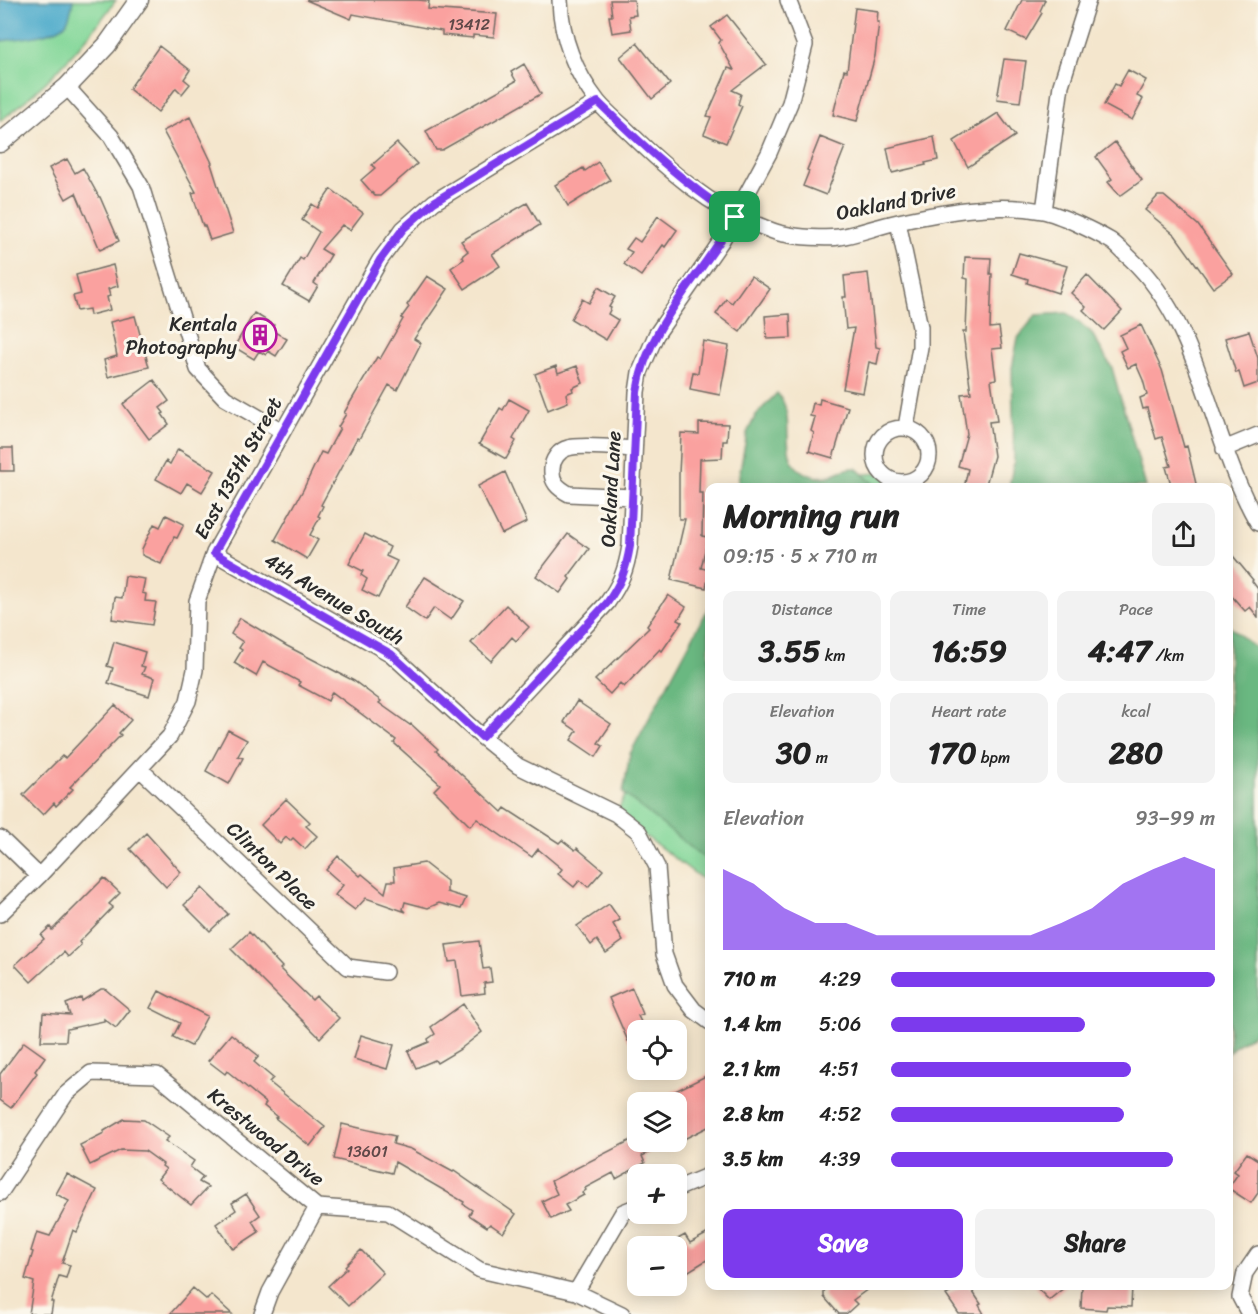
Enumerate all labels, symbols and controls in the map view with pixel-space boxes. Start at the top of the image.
house number: 13412 [448,10,490,39]
street label: Oakland Drive [833,173,959,231]
pin [709,191,760,242]
icon: arrive [718,200,751,233]
place label: Kentala Photography [126,307,238,365]
building icon: Kentala Photography [242,317,278,353]
street label: East 135th Street [184,390,292,546]
street label: Oakland Lane [590,430,632,548]
text: Morning run [723,487,899,545]
button: share [1152,503,1215,566]
text: 09:15 · 5 × 710 m [723,539,877,574]
street label: 4th Avenue South [257,543,411,655]
text: Distance [772,595,832,624]
text: Time [952,595,986,624]
text: Pace [1119,595,1153,624]
text: 3.55 [758,624,821,678]
text: 16:59 [931,624,1007,678]
text: 4:47 [1088,624,1151,678]
text: km [821,641,846,670]
text: /km [1151,641,1184,670]
text: Elevation [770,697,834,726]
text: Heart rate [931,697,1007,726]
text: kcal [1121,697,1151,726]
text: 30 [776,726,811,780]
text: 170 [928,726,977,780]
text: 280 [1109,726,1163,780]
text: m [811,743,828,772]
text: bpm [977,743,1010,772]
text: Elevation [723,801,804,836]
text: 93–99 m [1135,801,1215,836]
street label: Clinton Place [218,813,326,919]
text: 710 m [723,962,776,997]
text: 4:29 [819,962,861,997]
text: 1.4 km [723,1007,781,1042]
text: 5:06 [819,1007,861,1042]
map controls [627,1020,687,1296]
button: locate [627,1020,687,1080]
text: 2.1 km [723,1052,780,1087]
text: 4:51 [819,1052,858,1087]
street label: Krestwood Drive [200,1078,332,1196]
button: layers [627,1092,687,1152]
text: 2.8 km [723,1097,784,1132]
text: 4:52 [819,1097,861,1132]
house number: 13601 [346,1137,388,1166]
text: 3.5 km [723,1142,783,1177]
text: 4:39 [819,1142,861,1177]
button: + [627,1164,687,1224]
button: Save [723,1209,963,1278]
button: Share [975,1209,1215,1278]
button: − [627,1236,687,1296]

